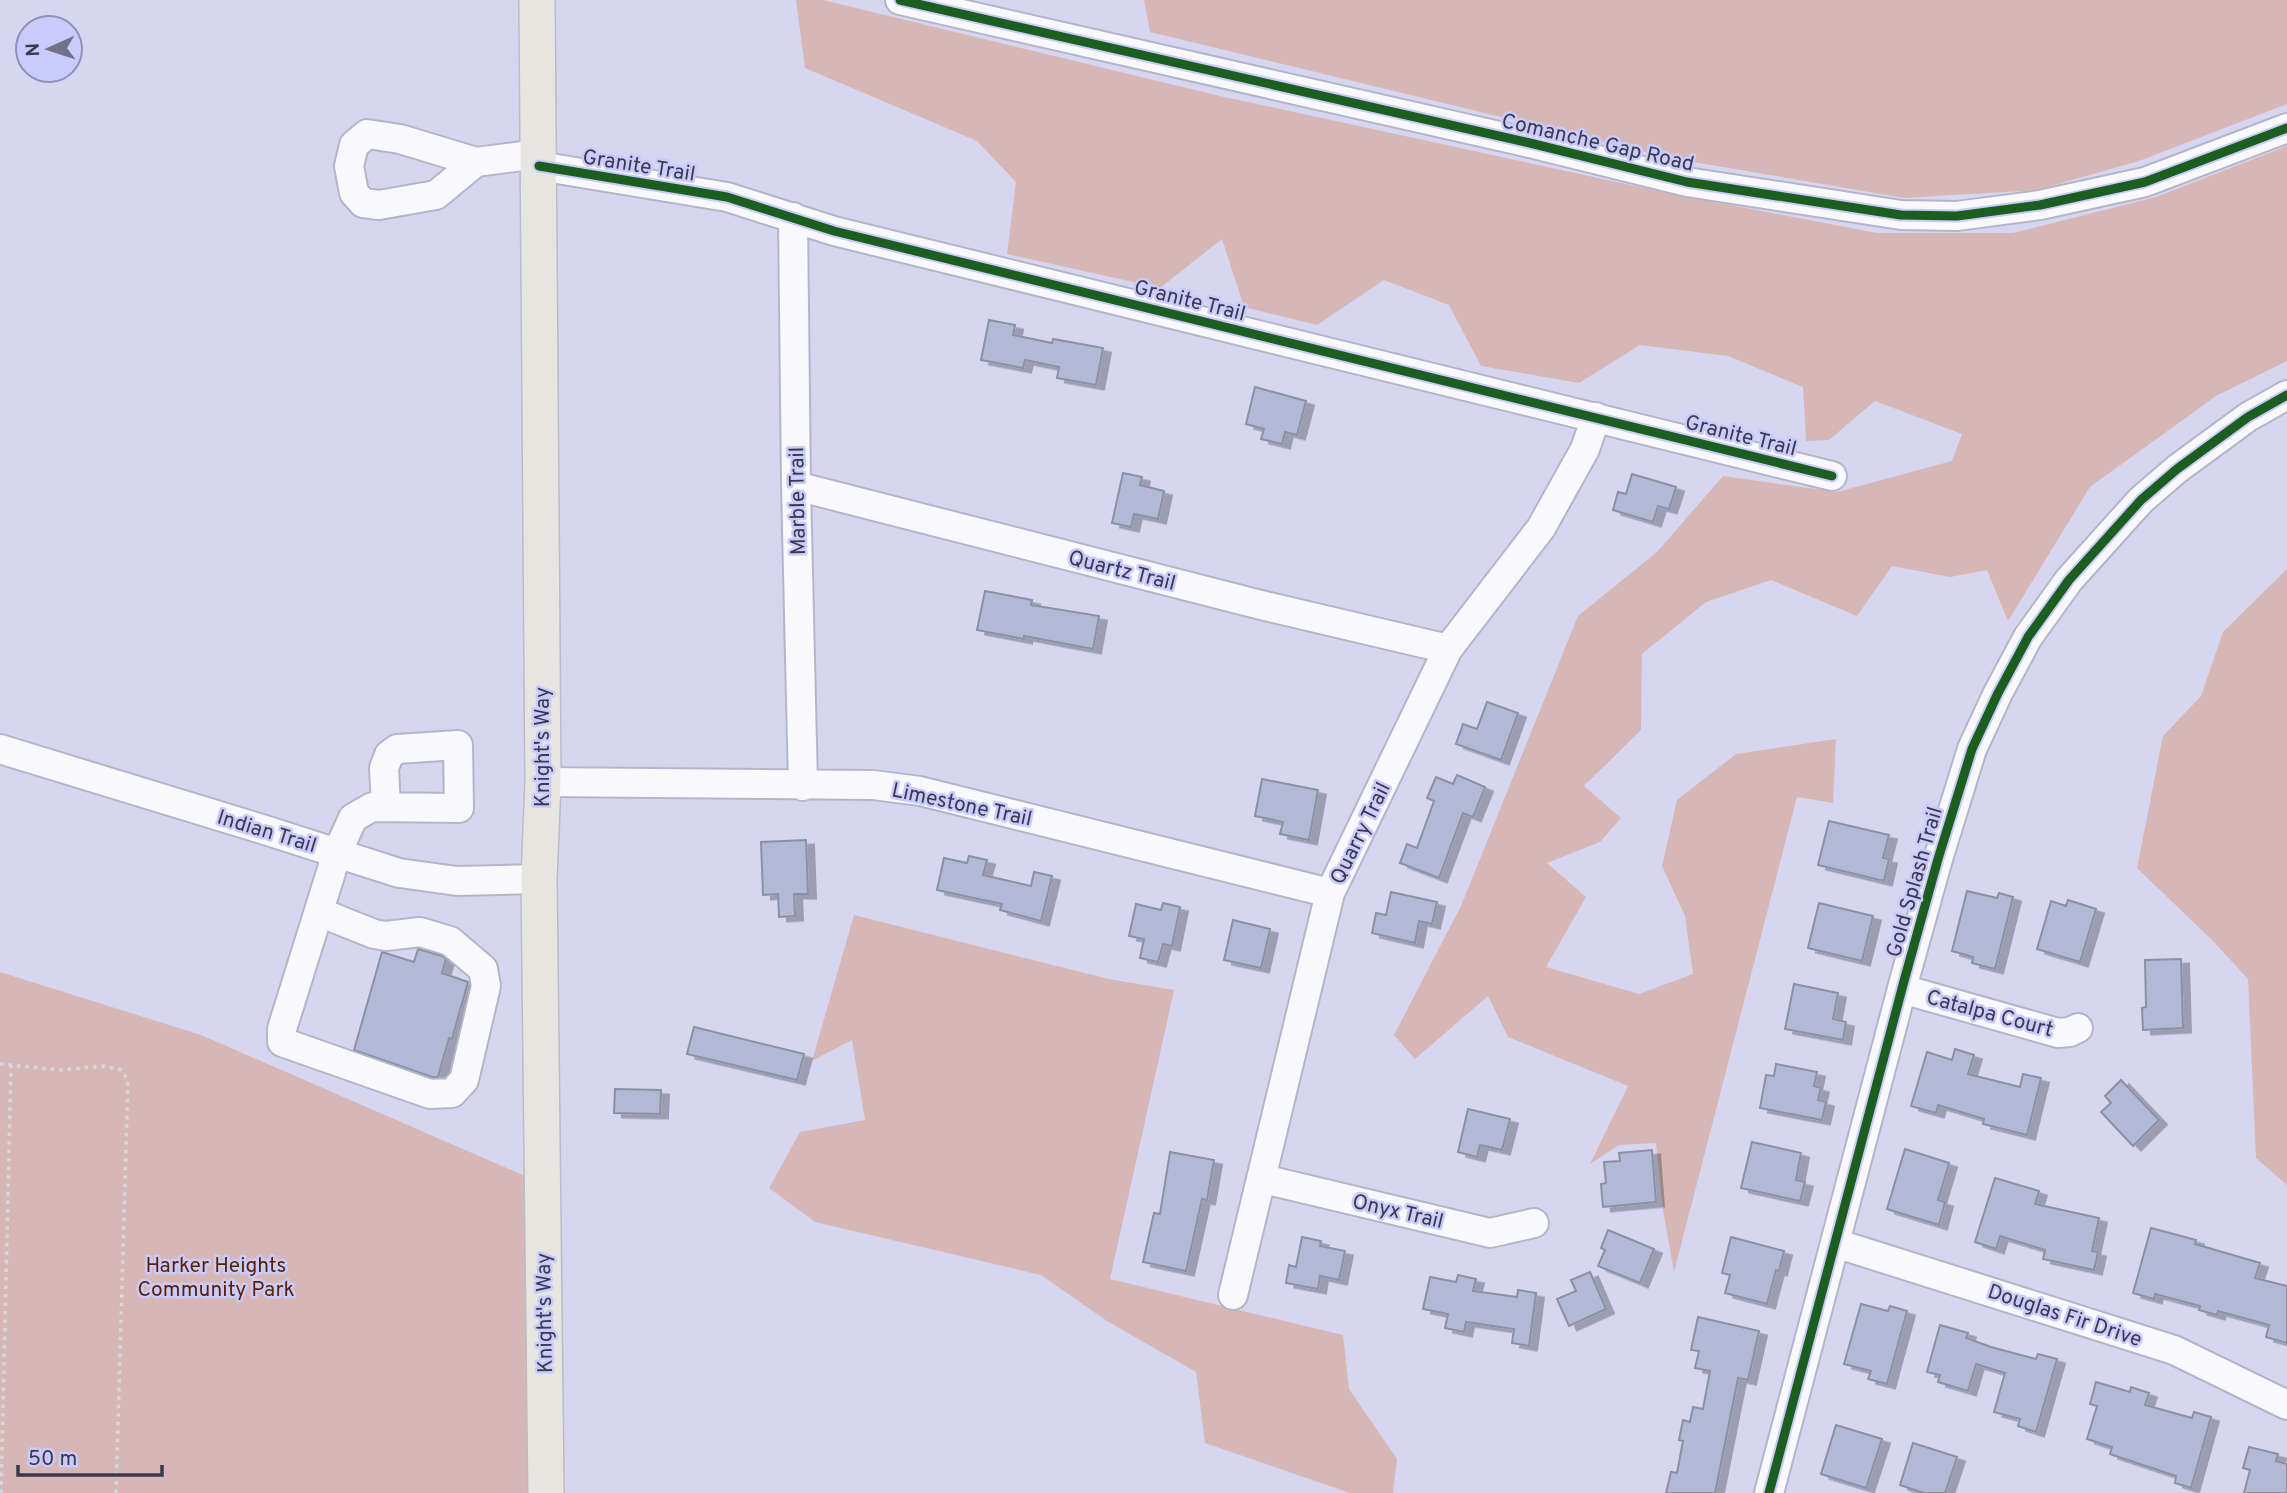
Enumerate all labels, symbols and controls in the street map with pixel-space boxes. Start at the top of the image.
north arrow [14,14,84,84]
text: N [22,42,46,57]
street label: Comanche Gap Road [1499,108,1697,179]
street label: Granite Trail [580,144,697,189]
street label: Granite Trail [1131,275,1248,328]
street label: Granite Trail [1682,410,1799,463]
street label: Marble Trail [784,447,813,555]
street label: Quartz Trail [1065,545,1178,598]
street label: Knight's Way [530,687,557,807]
street label: Limestone Trail [889,777,1034,834]
street label: Quarry Trail [1325,778,1398,889]
street label: Gold Splash Trail [1881,804,1950,961]
street label: Indian Trail [214,805,320,860]
street label: Catalpa Court [1923,985,2056,1044]
street label: Onyx Trail [1349,1189,1446,1236]
park label: Harker Heights Community Park [137,1253,295,1304]
street label: Knight's Way [531,1253,560,1373]
street label: Douglas Fir Drive [1984,1279,2145,1354]
scale bar [18,1434,161,1478]
text: 50 m [28,1446,77,1473]

